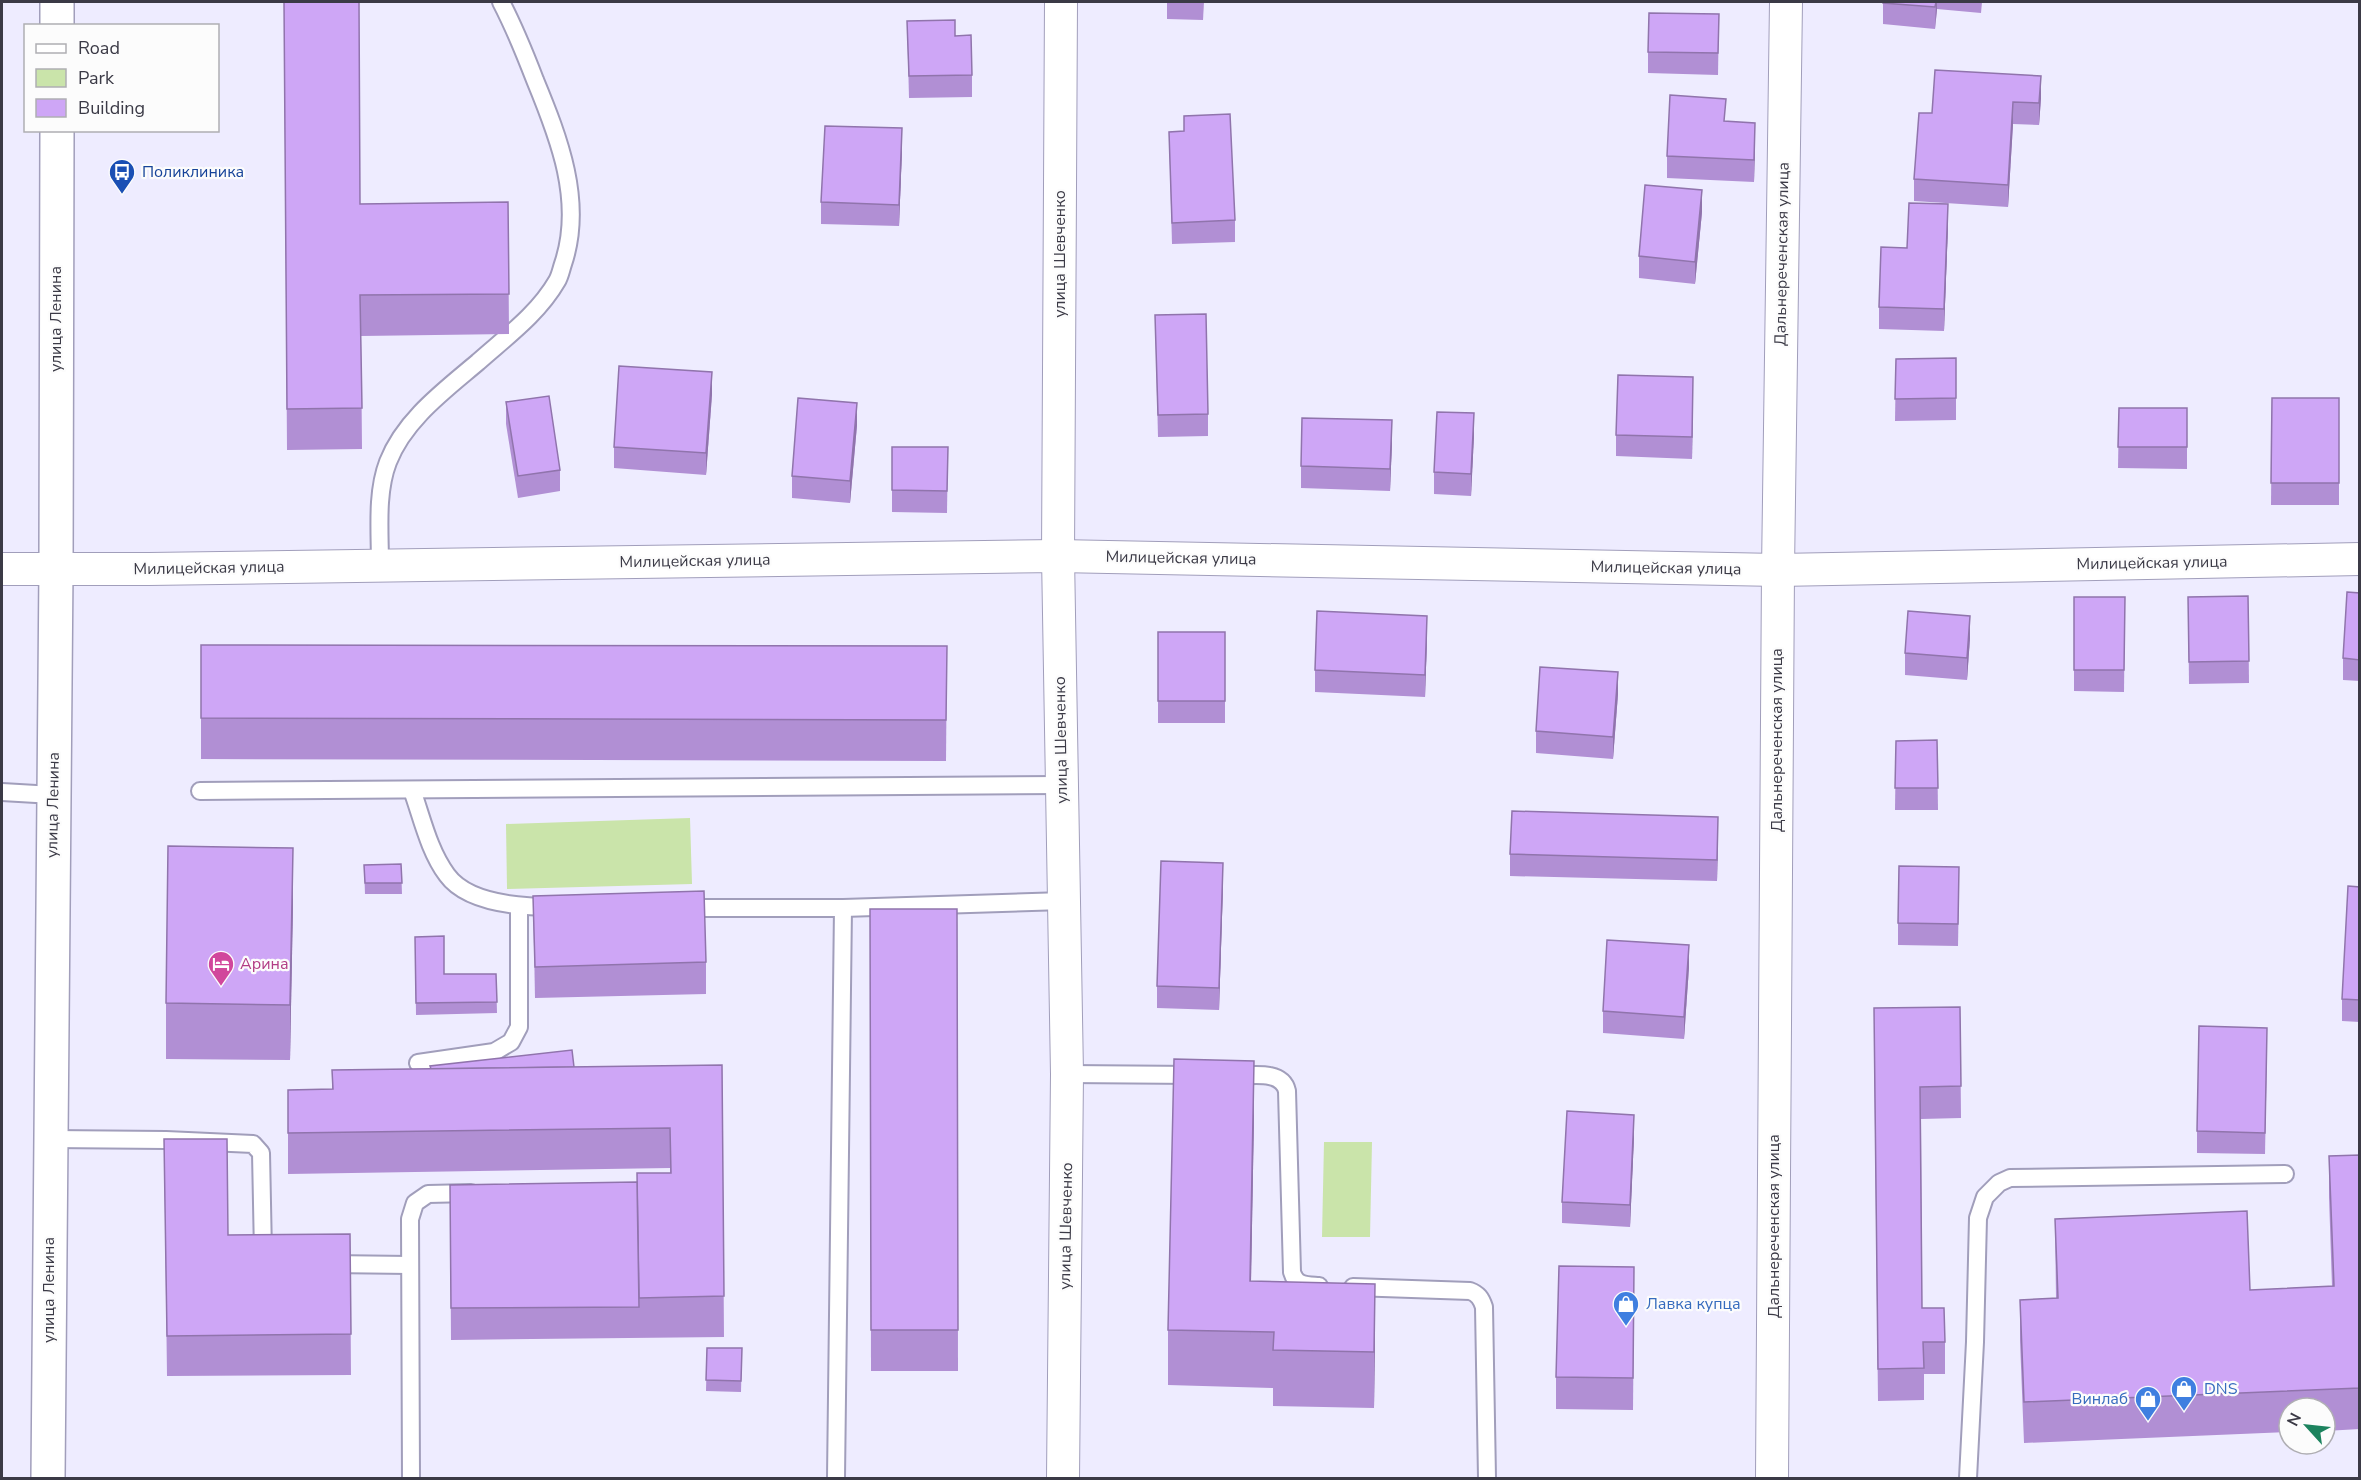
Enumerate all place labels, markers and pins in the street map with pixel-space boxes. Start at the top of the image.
bus stop icon: Поликлиника [107,157,137,195]
place label: Поликлиника [142,161,244,183]
hotel icon: Арина [206,949,236,987]
place label: Арина [240,953,289,975]
shop icon: Лавка купца [1611,1289,1641,1327]
place label: Лавка купца [1646,1293,1741,1315]
shop icon: DNS [2169,1374,2199,1412]
place label: DNS [2204,1378,2238,1400]
shop icon: Винлаб [2133,1384,2163,1422]
place label: Винлаб [2072,1388,2128,1410]

